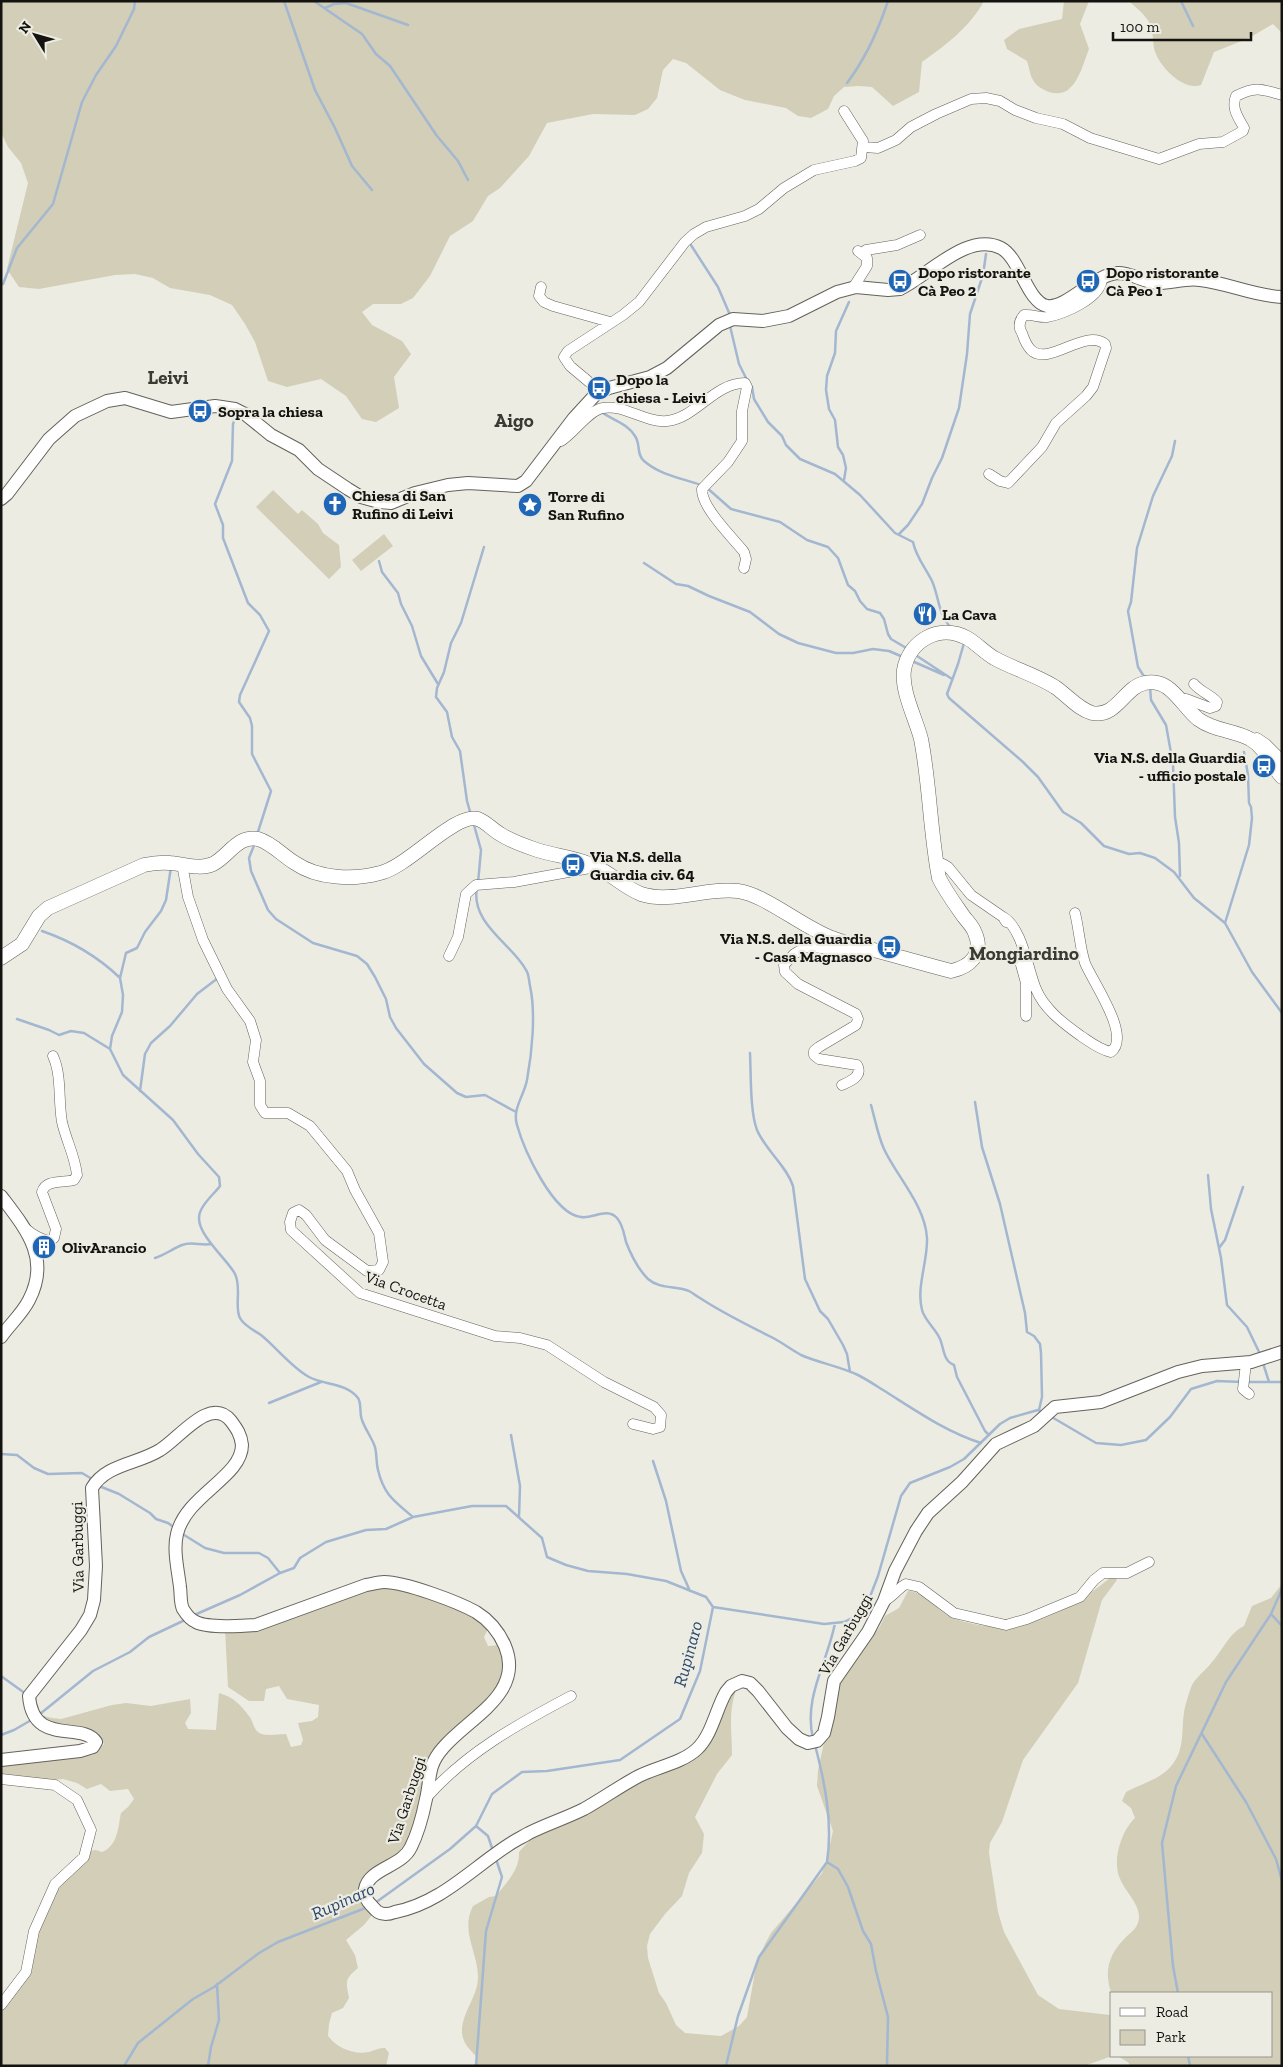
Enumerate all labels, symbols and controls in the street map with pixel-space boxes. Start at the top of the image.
north arrow [10,10,60,60]
scale bar [1113,10,1250,42]
text: N [15,18,35,37]
text: 100 m [1120,18,1159,36]
place label: Dopo ristorante Cà Peo 2 [918,263,1031,300]
place label: Dopo ristorante Cà Peo 1 [1106,263,1219,300]
bus stop icon: Dopo ristorante Cà Peo 2 [887,268,913,294]
bus stop icon: Dopo ristorante Cà Peo 1 [1075,268,1101,294]
district label: Leivi [148,366,189,389]
place label: Dopo la chiesa - Leivi [616,370,707,407]
bus stop icon: Dopo la chiesa - Leivi [586,375,612,401]
bus stop icon: Sopra la chiesa [187,398,213,424]
place label: Sopra la chiesa [218,402,323,421]
district label: Aigo [494,409,534,432]
place label: Chiesa di San Rufino di Leivi [352,486,453,523]
place label: Torre di San Rufino [548,487,625,524]
church icon: Chiesa di San Rufino di Leivi [322,491,348,517]
place icon: Torre di San Rufino [517,492,543,518]
restaurant icon: La Cava [912,601,938,627]
place label: La Cava [942,605,997,624]
place label: Via N.S. della Guardia - ufficio postale [1094,748,1246,785]
bus stop icon: Via N.S. della Guardia - ufficio postale [1251,753,1277,779]
place label: Via N.S. della Guardia civ. 64 [590,847,695,884]
bus stop icon: Via N.S. della Guardia civ. 64 [560,852,586,878]
place label: Via N.S. della Guardia - Casa Magnasco [720,929,873,966]
bus stop icon: Via N.S. della Guardia - Casa Magnasco [876,934,902,960]
district label: Mongiardino [969,942,1079,965]
building icon: OlivArancio [31,1234,57,1260]
place label: OlivArancio [62,1238,147,1257]
street label: Via Crocetta [361,1267,450,1314]
street label: Via Garbuggi [67,1501,88,1594]
street label: Via Garbuggi [814,1590,877,1679]
water label: Rupinaro [669,1619,707,1689]
street label: Via Garbuggi [383,1753,430,1847]
water label: Rupinaro [308,1877,378,1925]
legend [1110,1992,1273,2057]
text: Road [1156,2003,1189,2021]
text: Park [1156,2028,1186,2046]

